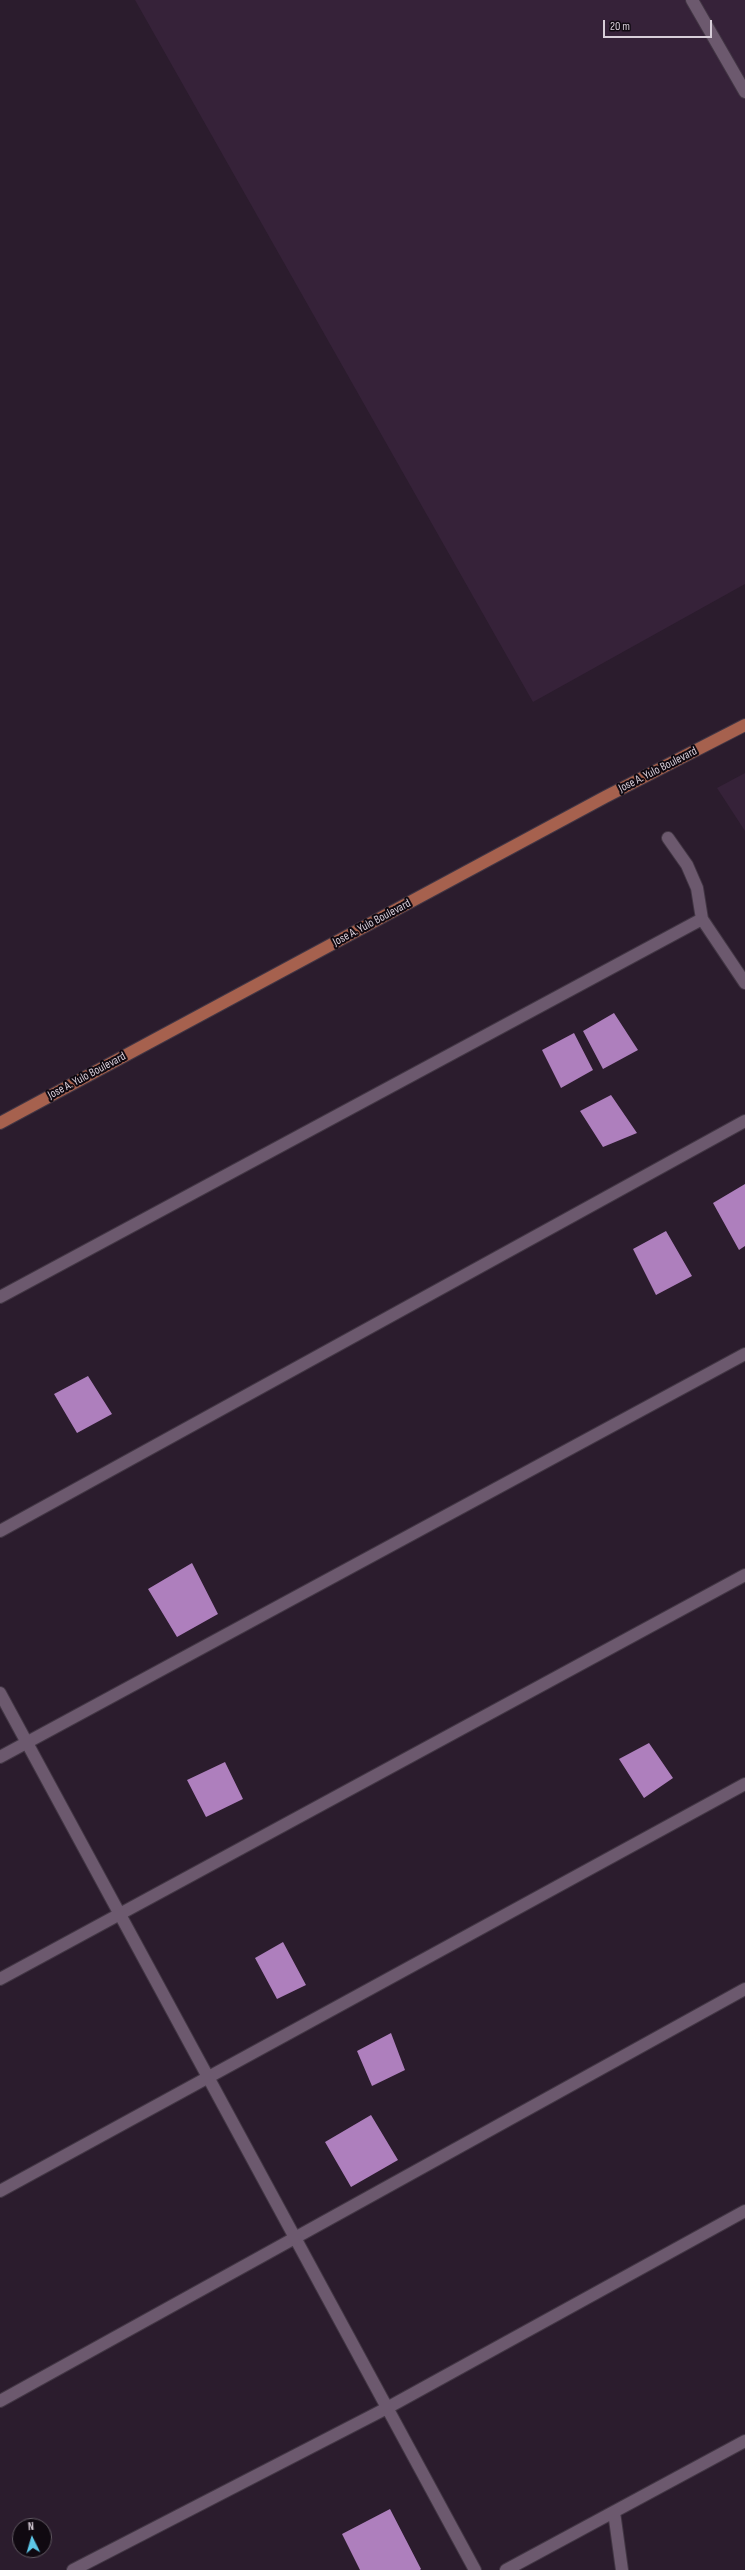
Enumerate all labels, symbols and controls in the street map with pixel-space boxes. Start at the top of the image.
scale bar [605,12,714,38]
text: 20 m [610,19,630,34]
street label: Jose A. Yulo Boulevard [616,744,700,796]
street label: Jose A. Yulo Boulevard [331,896,413,950]
street label: Jose A. Yulo Boulevard [46,1049,128,1103]
north arrow [12,2518,52,2558]
text: N [28,2520,34,2533]

